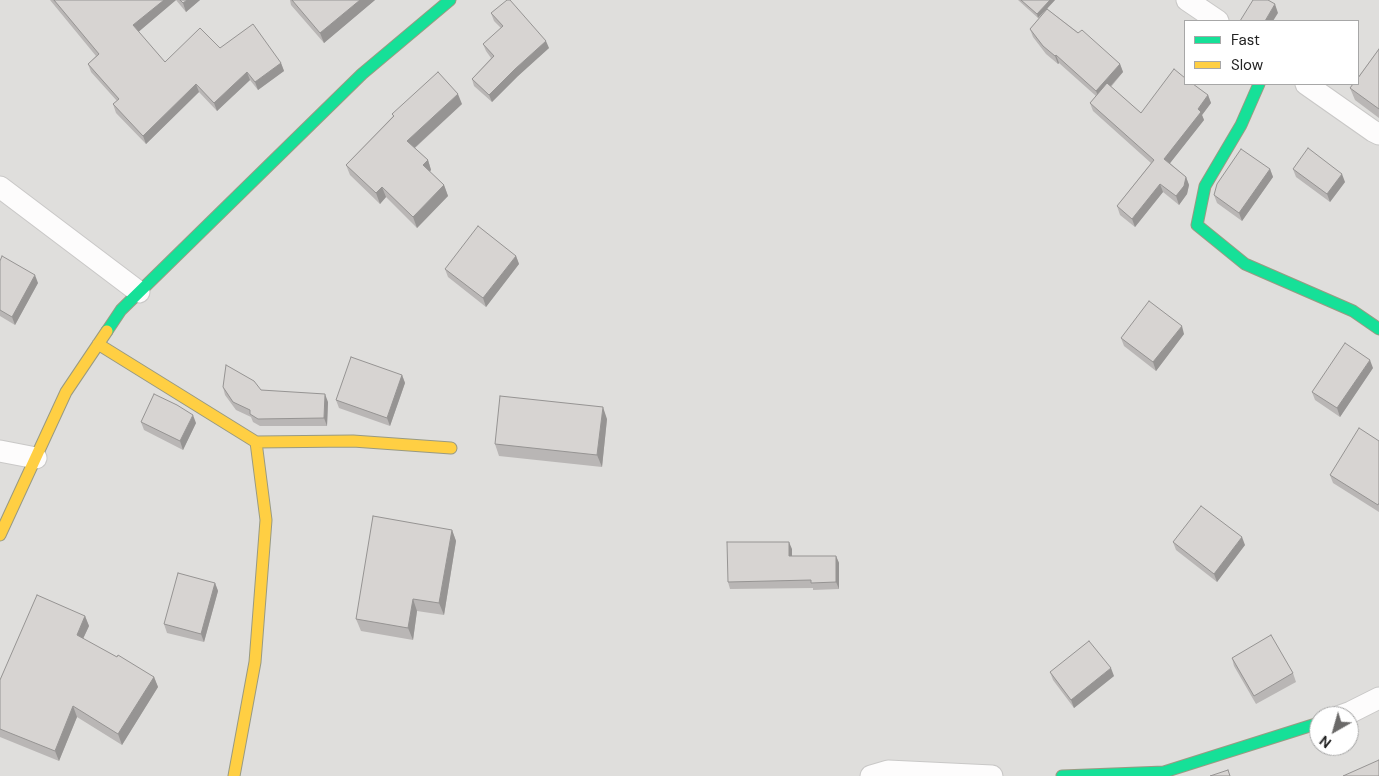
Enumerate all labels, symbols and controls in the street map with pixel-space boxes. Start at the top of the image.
legend [1184,20,1359,85]
text: Fast [1231,30,1260,50]
text: Slow [1231,55,1263,75]
north arrow [1309,706,1359,756]
text: N [1316,732,1335,752]

